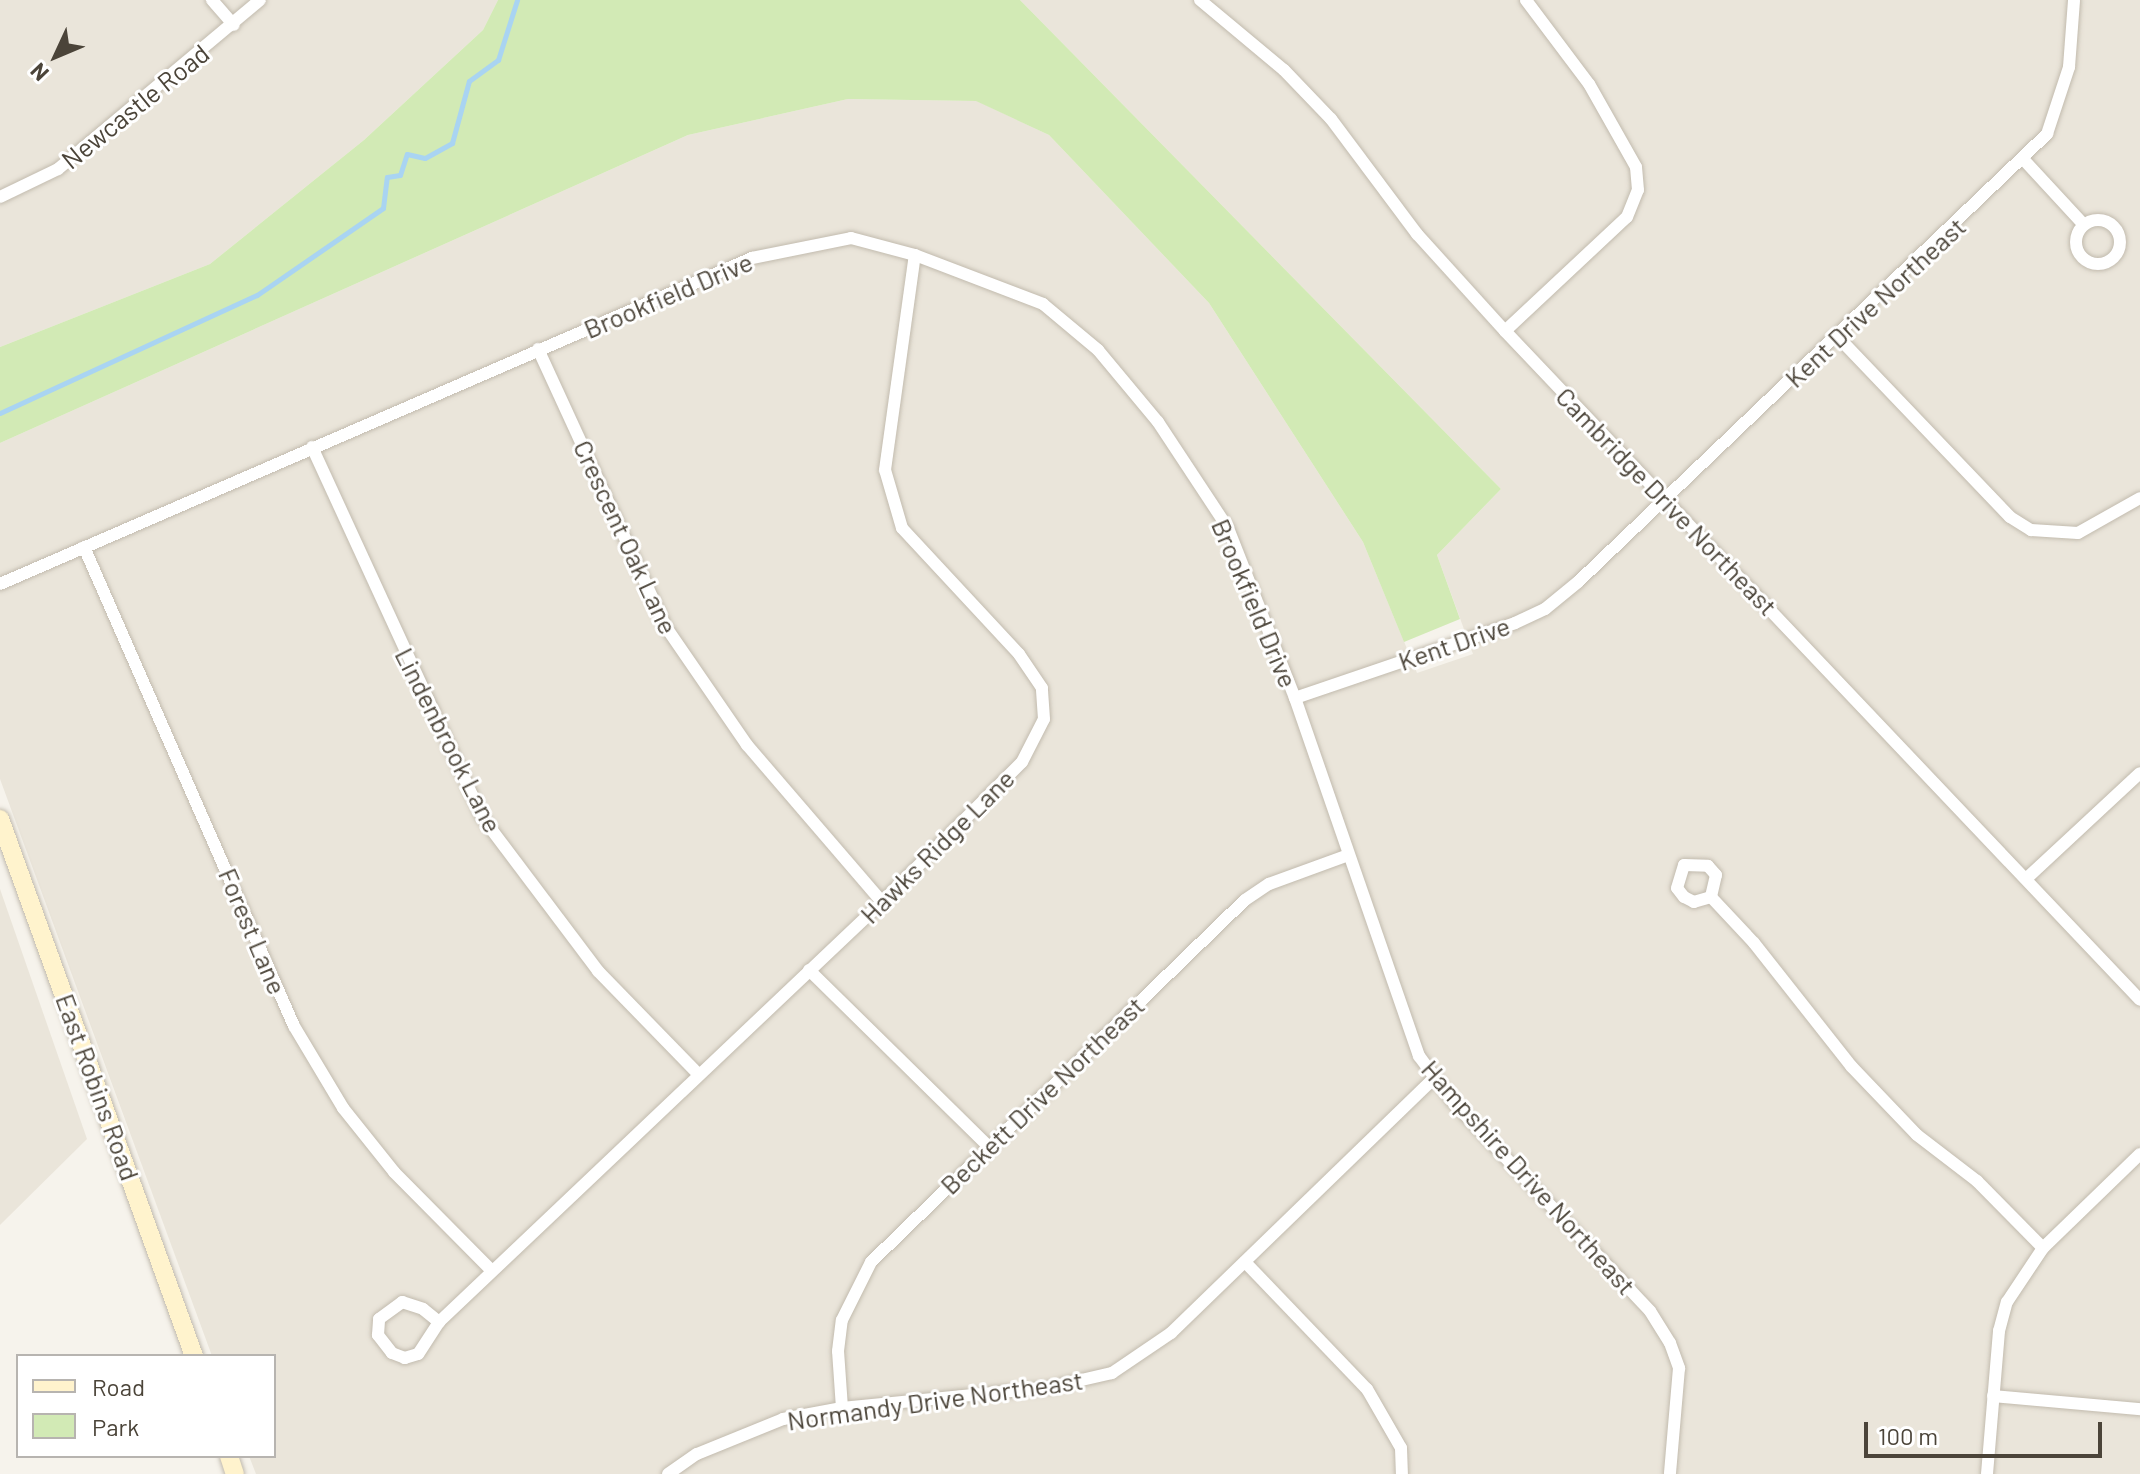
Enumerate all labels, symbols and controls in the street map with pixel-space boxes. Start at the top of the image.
north arrow [16,16,96,96]
street label: Newcastle Road [55,37,215,175]
text: N [24,58,53,87]
street label: Kent Drive Northeast [1778,210,1972,394]
street label: Brookfield Drive [579,245,757,345]
street label: Cambridge Drive Northeast [1550,381,1784,621]
street label: Crescent Oak Lane [567,435,685,639]
street label: Brookfield Drive [1205,514,1305,692]
street label: Kent Drive [1394,609,1514,677]
street label: Lindenbrook Lane [389,642,509,838]
street label: Hawks Ridge Lane [854,763,1020,929]
street label: Forest Lane [213,863,293,999]
street label: East Robins Road [50,989,146,1185]
street label: Beckett Drive Northeast [934,990,1150,1200]
street label: Hampshire Drive Northeast [1415,1053,1643,1301]
legend [16,1354,276,1458]
street label: Normandy Drive Northeast [785,1364,1085,1436]
text: Road [92,1372,145,1401]
scale bar [1868,1406,2106,1456]
text: Park [92,1412,139,1441]
text: 100 m [1878,1421,1938,1450]

